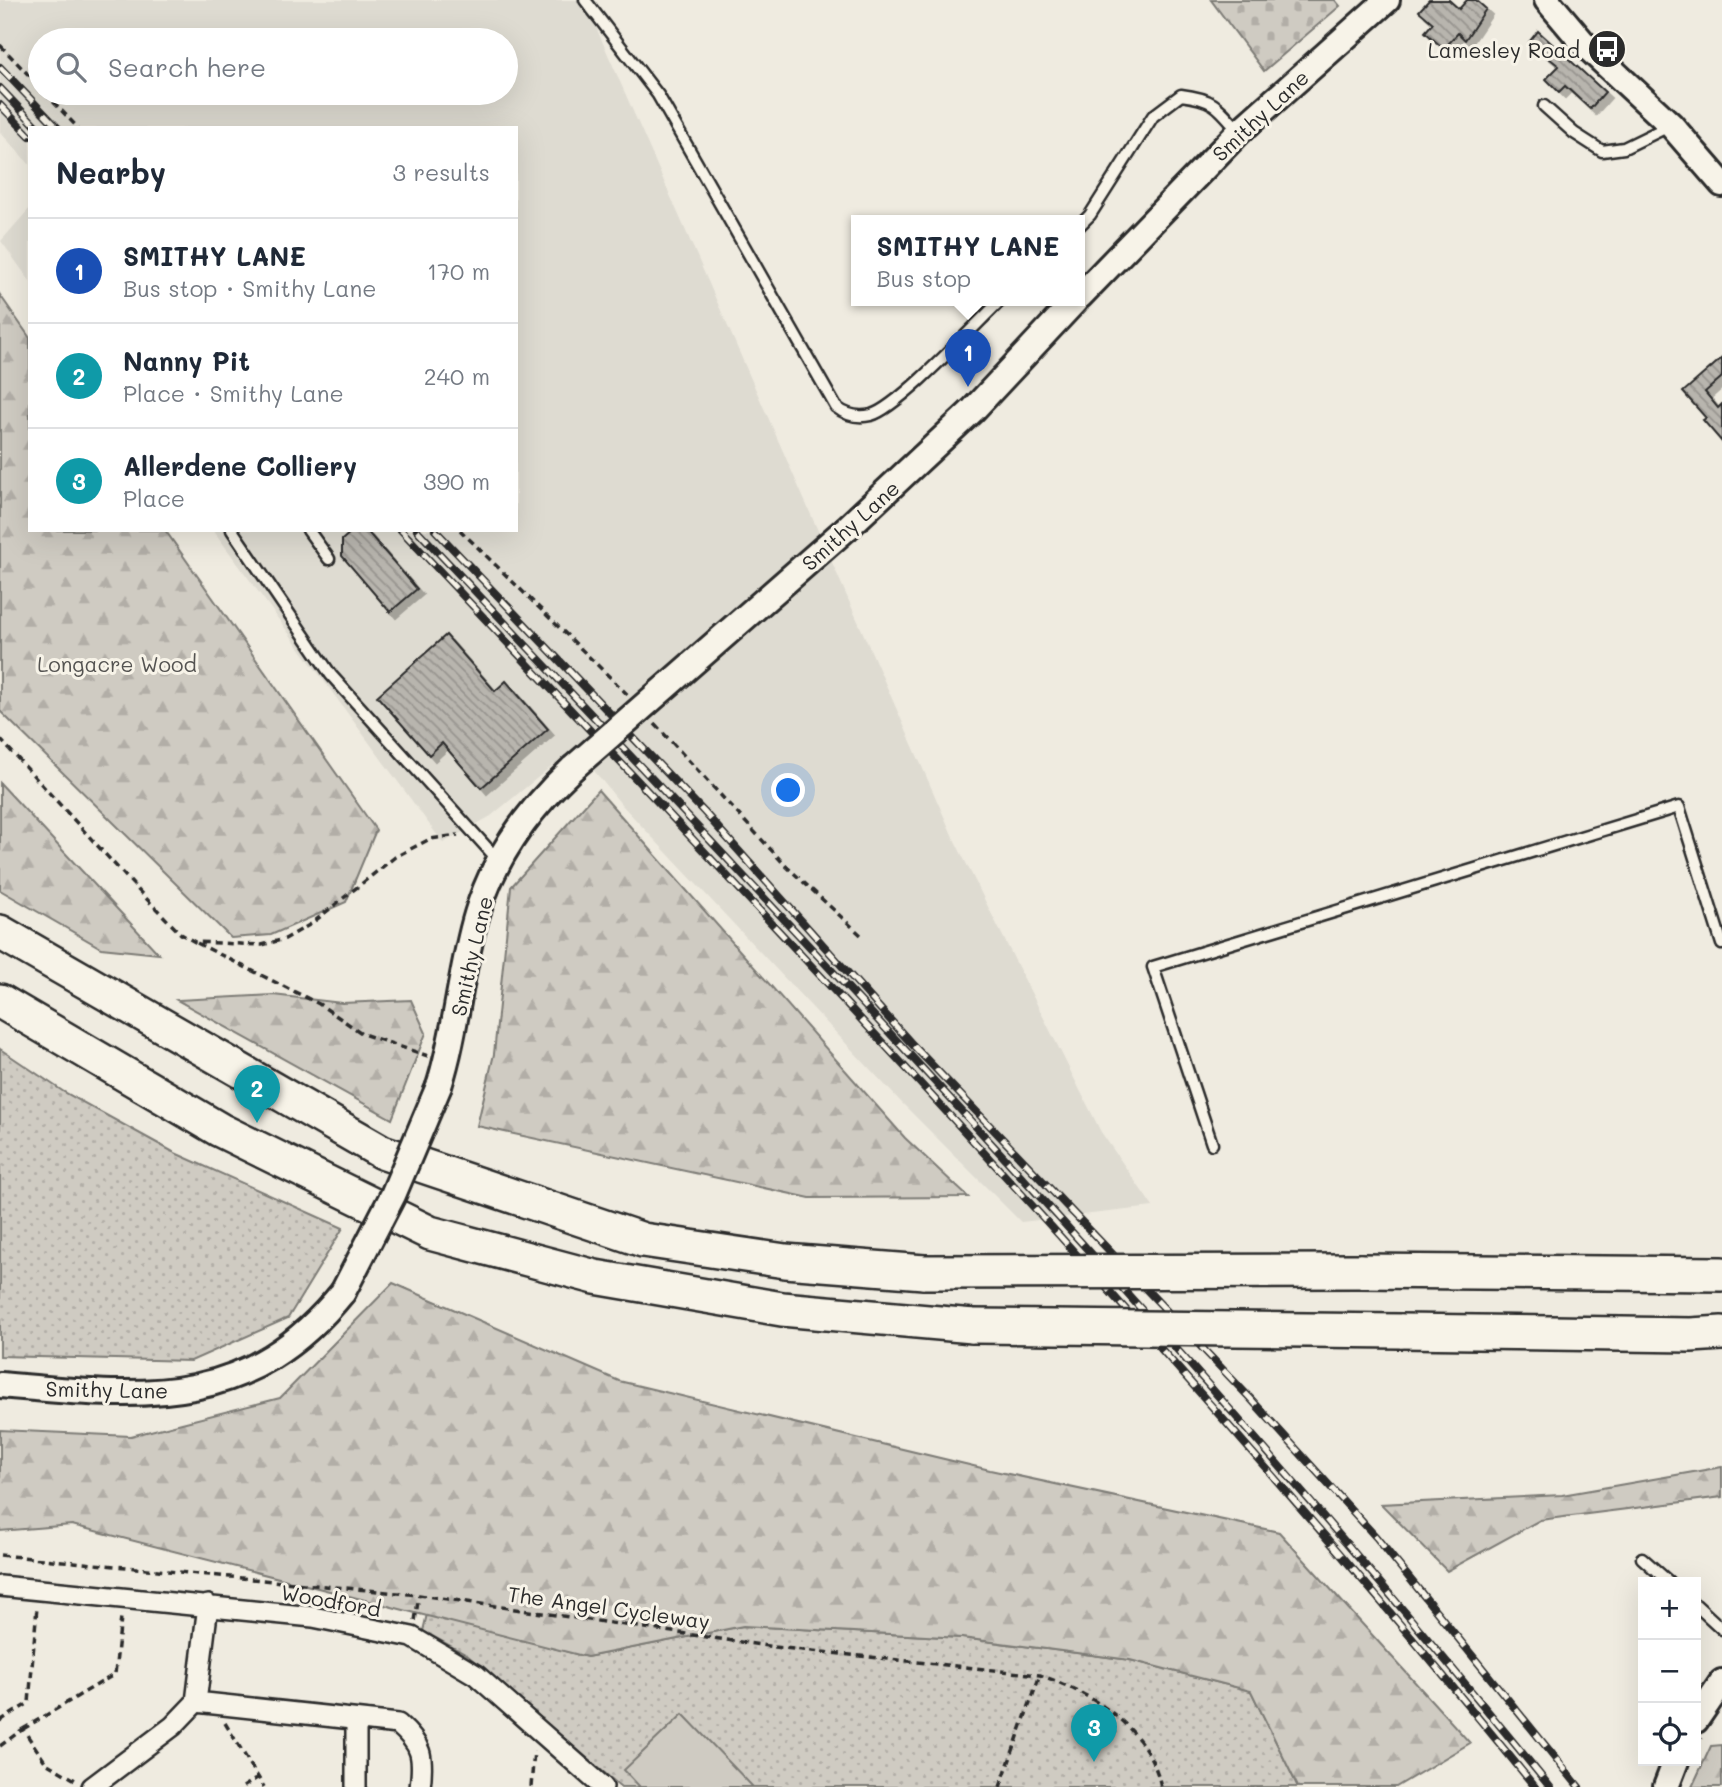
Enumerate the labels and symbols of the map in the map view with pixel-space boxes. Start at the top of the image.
bus stop icon: Lamesley Road [1586,28,1628,70]
place label: Lamesley Road [1428,36,1580,63]
street label: Smithy Lane [1206,63,1314,167]
pin: 1 [945,329,991,387]
street label: Smithy Lane [795,474,905,576]
park label: Longacre Wood [37,650,197,677]
your location [771,773,805,807]
street label: Smithy Lane [444,893,498,1019]
pin: 2 [234,1065,280,1123]
street label: Smithy Lane [46,1374,168,1404]
street label: Woodford [279,1578,383,1622]
street label: The Angel Cycleway [506,1579,712,1635]
pin: 3 [1071,1704,1117,1762]

